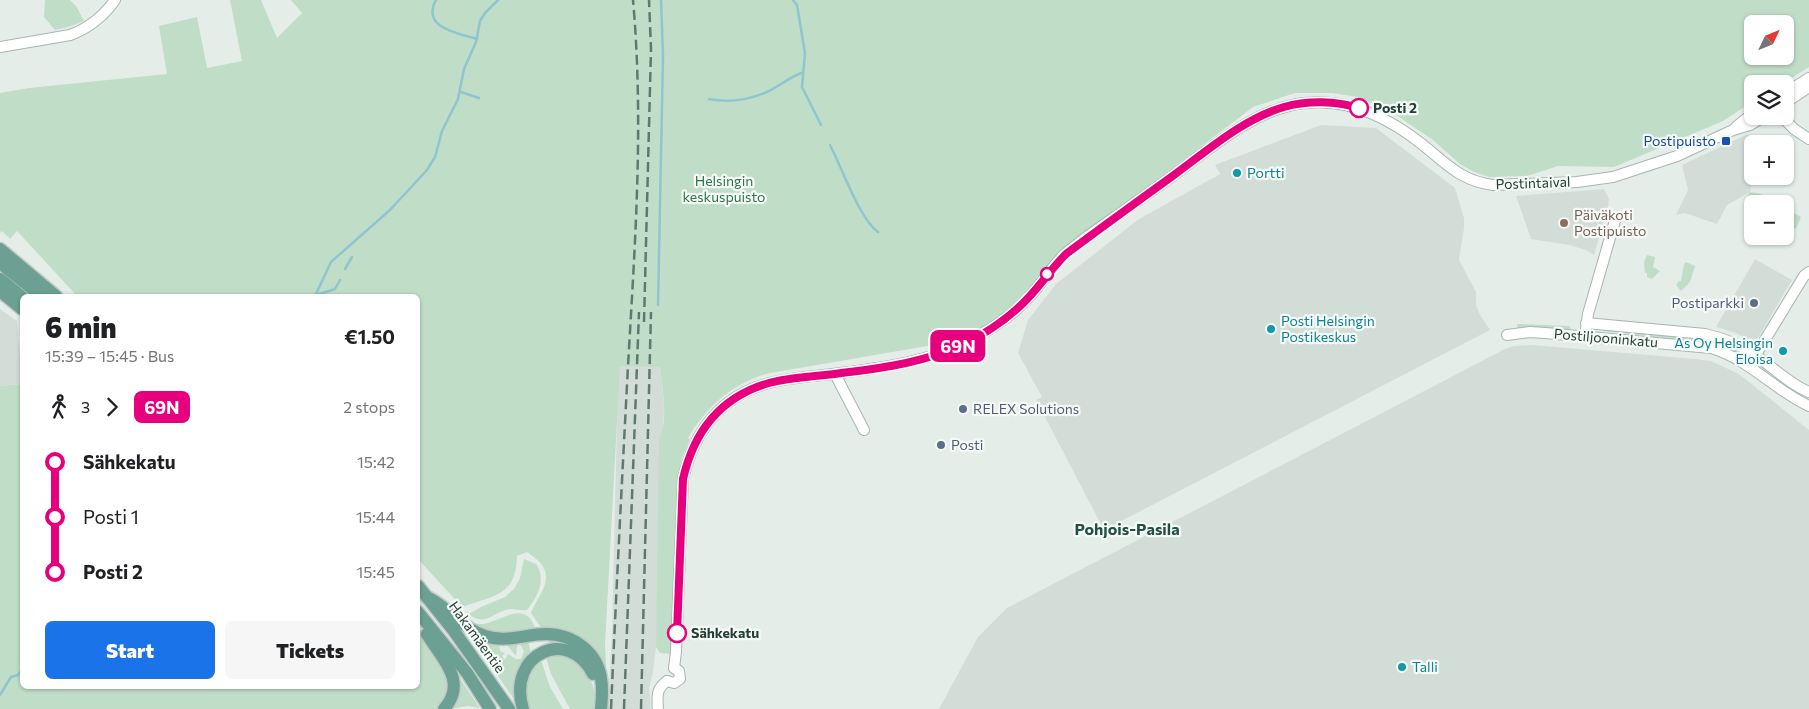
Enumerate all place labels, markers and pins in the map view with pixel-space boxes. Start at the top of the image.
marker: Posti 2 [1349,98,1369,118]
place label: Posti 2 [1373,99,1417,116]
place label: Postipuisto [1644,132,1716,149]
marker: Postipuisto [1720,135,1732,147]
place label: Portti [1247,164,1285,181]
marker: Portti [1231,167,1243,179]
place label: Päiväkoti Postipuisto [1574,206,1646,239]
marker: Päiväkoti Postipuisto [1558,217,1570,229]
unlabelled marker [1040,267,1054,281]
place label: Postiparkki [1672,294,1744,311]
marker: Postiparkki [1748,297,1760,309]
place label: Posti Helsingin Postikeskus [1281,312,1375,345]
marker: Posti Helsingin Postikeskus [1265,323,1277,335]
place label: As Oy Helsingin Eloisa [1674,334,1773,367]
marker: As Oy Helsingin Eloisa [1777,345,1789,357]
place label: RELEX Solutions [973,400,1079,417]
marker: RELEX Solutions [957,403,969,415]
place label: Posti [951,436,983,453]
marker: Posti [935,439,947,451]
marker: Sähkekatu [667,623,687,643]
place label: Sähkekatu [691,624,759,641]
place label: Talli [1412,658,1438,675]
marker: Talli [1396,661,1408,673]

